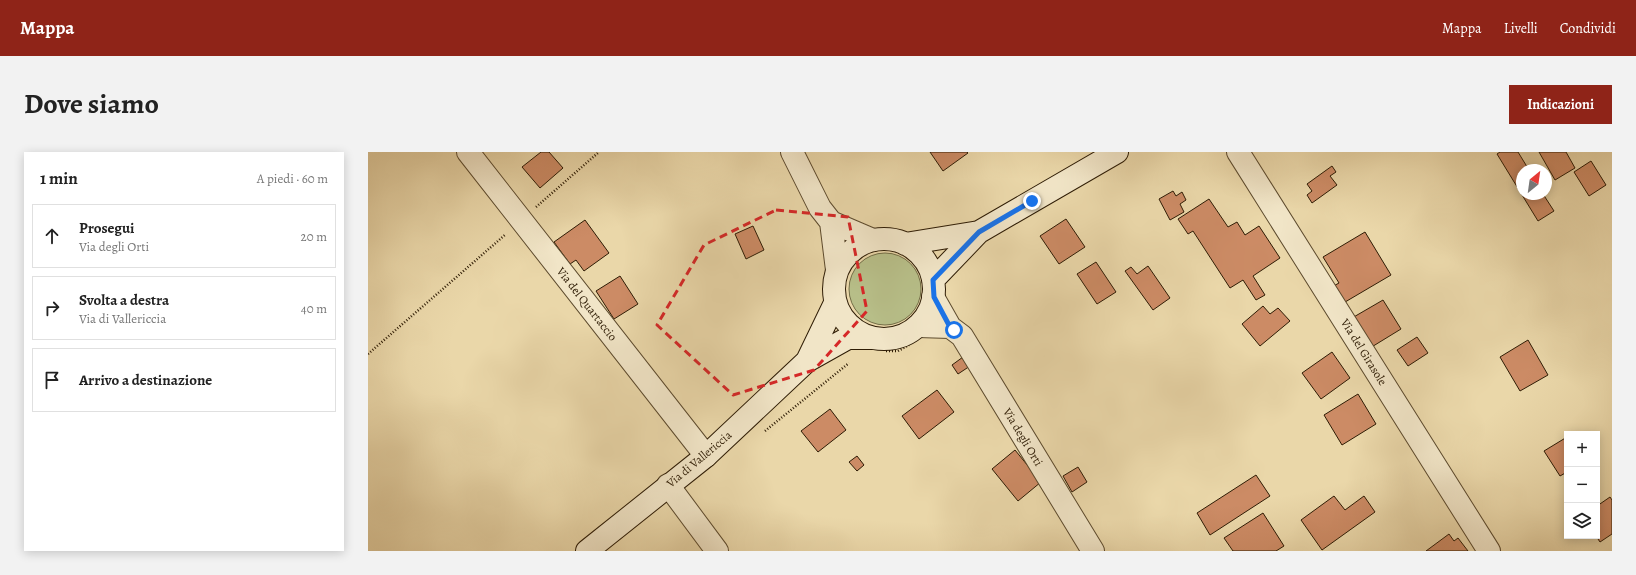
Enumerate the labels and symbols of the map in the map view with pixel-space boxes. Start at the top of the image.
north arrow [1516,164,1552,200]
route end [1023,192,1041,210]
street label: Via del Quartaccio [553,263,621,344]
street label: Via del Girasole [1337,315,1391,388]
route start [945,321,963,339]
street label: Via degli Orti [999,404,1047,469]
street label: Via di Vallericcia [662,427,735,492]

